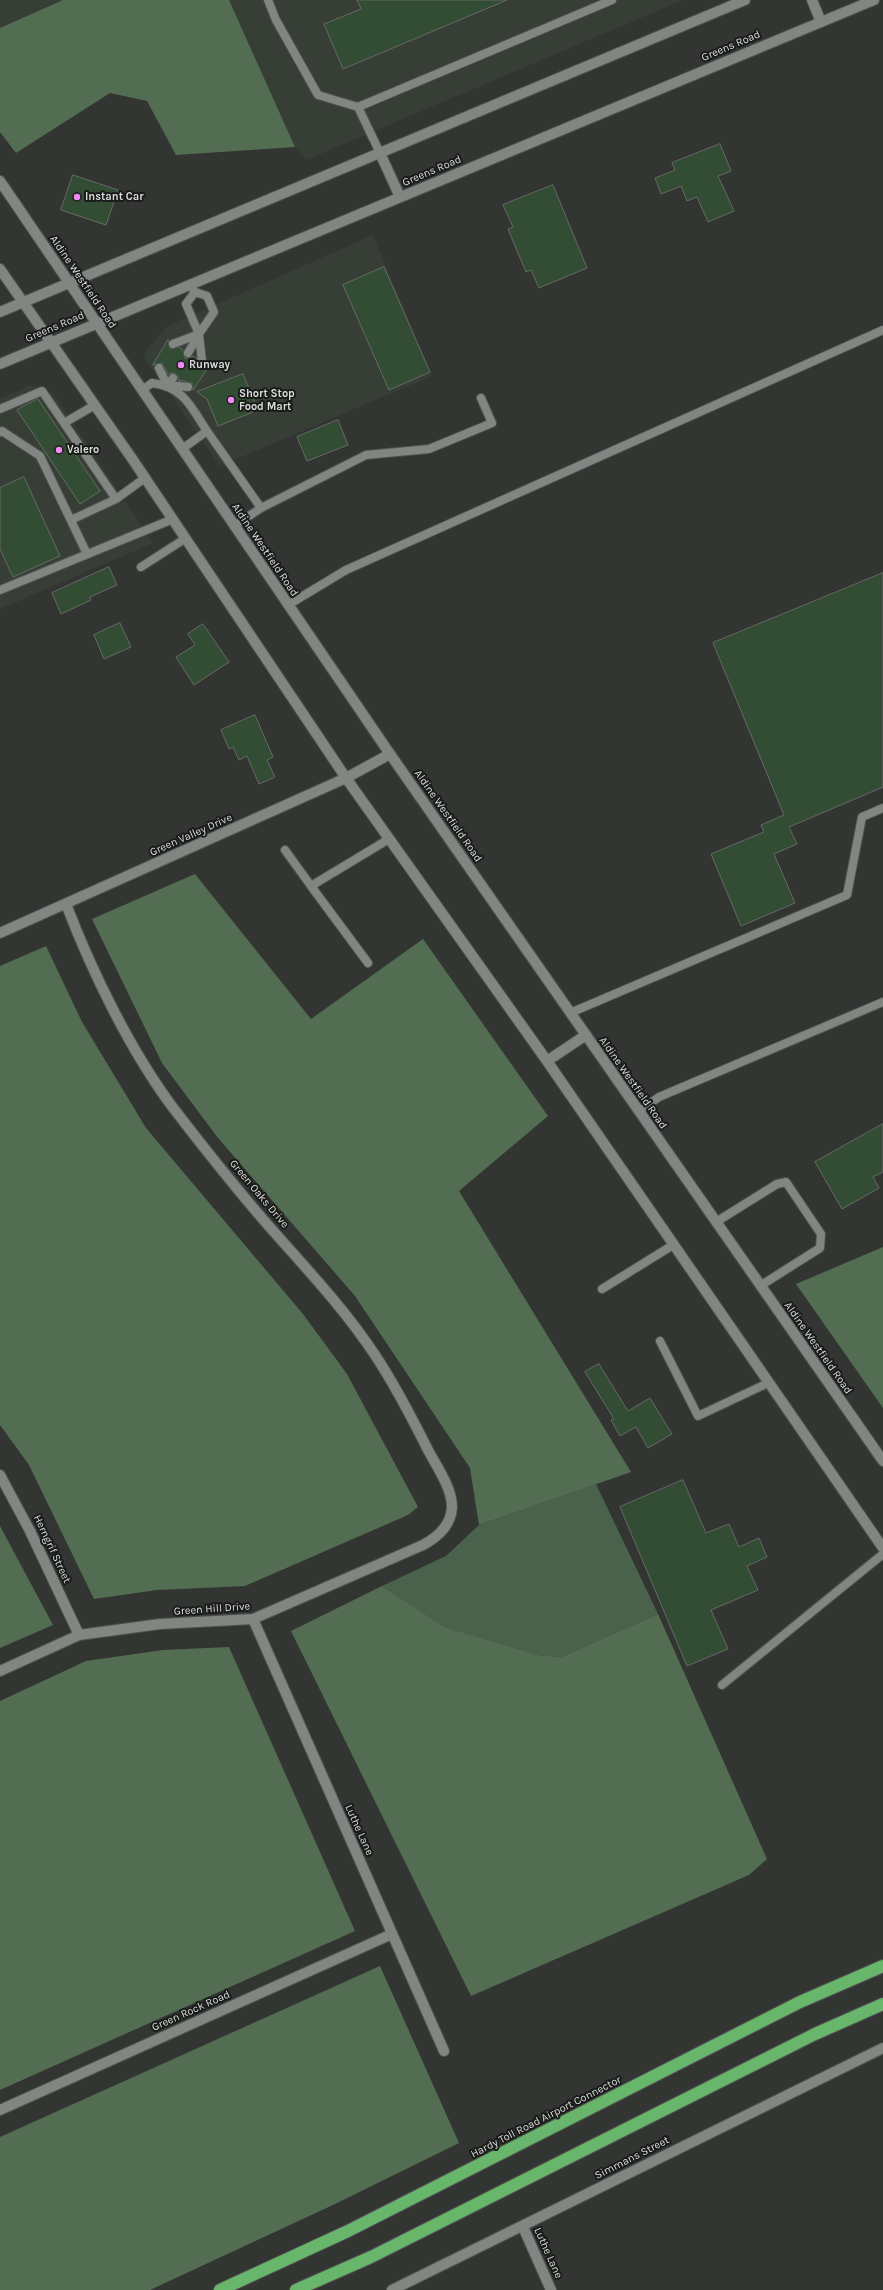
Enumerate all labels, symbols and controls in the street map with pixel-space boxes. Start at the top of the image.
street label: Greens Road [700,28,762,64]
street label: Greens Road [401,153,463,189]
place label: Instant Car [85,190,143,204]
marker: Instant Car [72,192,82,202]
street label: Aldine Westfield Road [47,233,119,331]
street label: Greens Road [24,309,86,345]
place label: Runway [189,358,230,372]
marker: Runway [176,360,186,370]
place label: Short Stop Food Mart [239,387,295,413]
marker: Short Stop Food Mart [226,395,236,405]
place label: Valero [67,443,99,457]
marker: Valero [54,445,64,455]
street label: Aldine Westfield Road [229,501,301,599]
street label: Aldine Westfield Road [411,767,485,865]
street label: Green Valley Drive [148,811,234,859]
street label: Aldine Westfield Road [596,1034,670,1132]
street label: Green Oaks Drive [227,1157,291,1231]
street label: Aldine Westfield Road [781,1299,855,1397]
street label: Herngrif Street [30,1513,74,1585]
street label: Green Hill Drive [173,1600,251,1618]
street label: Luthe Lane [342,1803,376,1857]
street label: Green Rock Road [150,1988,232,2034]
street label: Hardy Toll Road Airport Connector [469,2073,623,2161]
street label: Simmans Street [593,2134,671,2182]
street label: Luthe Lane [531,2226,565,2280]

